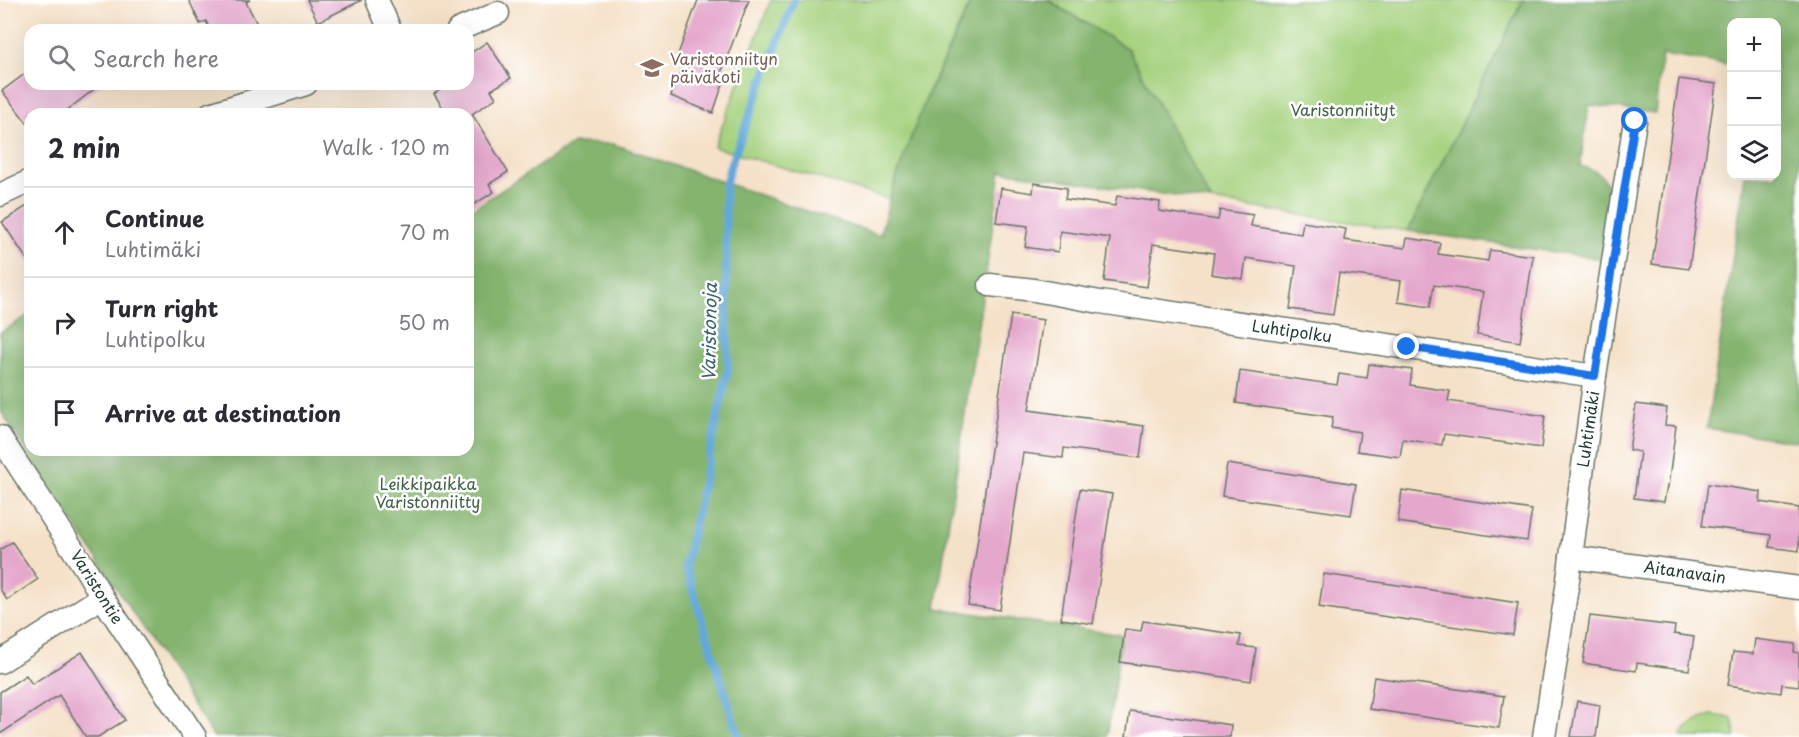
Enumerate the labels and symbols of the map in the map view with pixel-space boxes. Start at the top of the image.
place label: Varistonniityn päiväkoti [670,46,778,88]
school or university icon: Varistonniityn päiväkoti [639,55,665,81]
park label: Varistonniityt [1290,97,1396,121]
route start [1621,107,1647,133]
water label: Varistonoja [694,282,723,381]
street label: Luhtipolku [1251,313,1334,348]
route end [1393,333,1419,359]
street label: Luhtimäki [1570,389,1604,469]
park label: Leikkipaikka Varistonniitty [375,471,481,513]
street label: Varistontie [66,545,130,628]
street label: Aitanavain [1643,553,1728,589]

